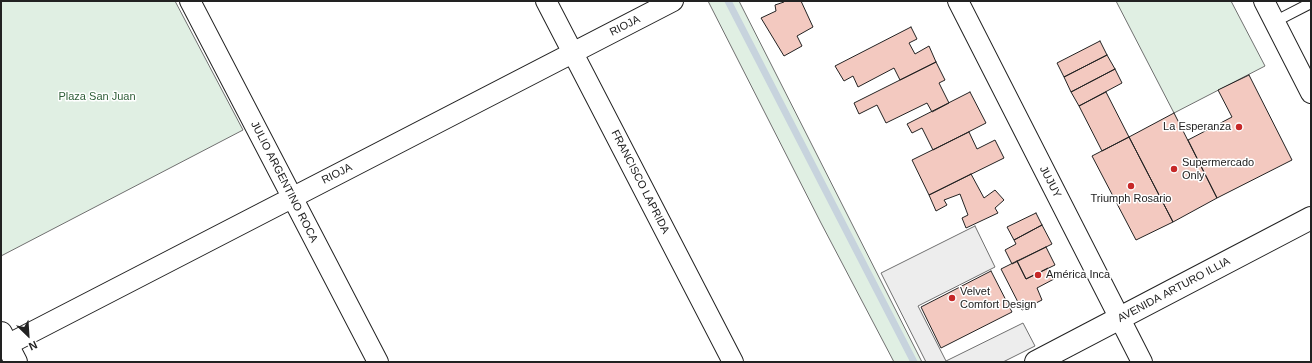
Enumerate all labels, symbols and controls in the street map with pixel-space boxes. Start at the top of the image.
street label: RIOJA [608,13,642,39]
park label: Plaza San Juan [58,90,136,104]
street label: JULIO ARGENTINO ROCA [248,119,320,245]
place label: La Esperanza [1163,120,1231,134]
marker: La Esperanza [1234,122,1244,132]
street label: FRANCISCO LAPRIDA [608,128,672,236]
place label: Supermercado Only [1182,156,1254,182]
street label: RIOJA [320,161,354,187]
street label: JUJUY [1036,164,1064,200]
marker: Supermercado Only [1169,164,1179,174]
marker: Triumph Rosario [1126,181,1136,191]
place label: Triumph Rosario [1091,192,1171,206]
street label: AVENIDA ARTURO ILLIA [1115,255,1233,325]
place label: América Inca [1046,268,1110,282]
marker: América Inca [1033,270,1043,280]
place label: Velvet Comfort Design [960,285,1036,311]
marker: Velvet Comfort Design [947,293,957,303]
north arrow [8,315,48,355]
text: N [27,339,39,353]

